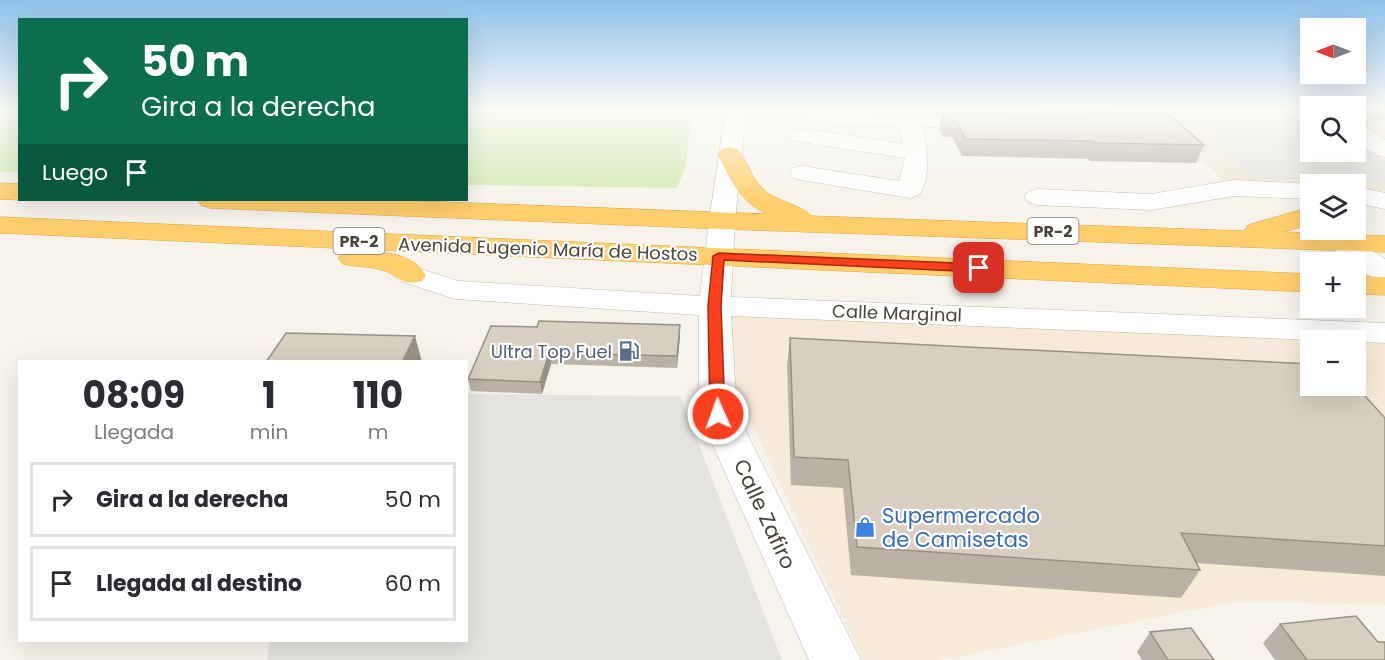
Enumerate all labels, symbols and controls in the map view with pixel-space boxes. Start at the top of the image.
north arrow [1300,18,1366,84]
map controls [1300,18,1366,396]
text: 50 m [141,32,249,91]
icon: right [42,42,120,120]
text: Gira a la derecha [141,88,375,125]
button: search [1300,96,1366,162]
icon: arrive [120,156,153,189]
text: Luego [42,157,108,188]
button: layers [1300,174,1366,240]
road number: PR-2 [1028,218,1078,244]
road number: PR-2 [334,228,385,254]
street label: Avenida Eugenio María de Hostos [398,231,698,267]
pin [953,242,1004,293]
icon: arrive [962,251,995,284]
button: + [1300,252,1366,318]
street label: Calle Marginal [832,298,962,328]
button: − [1300,330,1366,396]
place label: Ultra Top Fuel [491,339,612,364]
fuel station icon: Ultra Top Fuel [617,339,641,363]
text: 08:09 [83,370,185,421]
text: 1 [262,370,276,421]
text: 110 [353,370,403,421]
position arrow [686,382,750,446]
text: Llegada [94,418,174,446]
text: min [250,418,288,446]
text: m [368,418,388,446]
street label: Calle Zafiro [727,454,803,574]
icon: right [45,483,78,516]
text: Gira a la derecha [96,484,289,515]
text: 50 m [385,484,441,515]
place label: Supermercado de Camisetas [882,501,1040,554]
shop icon: Supermercado de Camisetas [853,515,877,539]
icon: arrive [45,567,78,600]
text: Llegada al destino [96,568,302,599]
text: 60 m [385,568,441,599]

